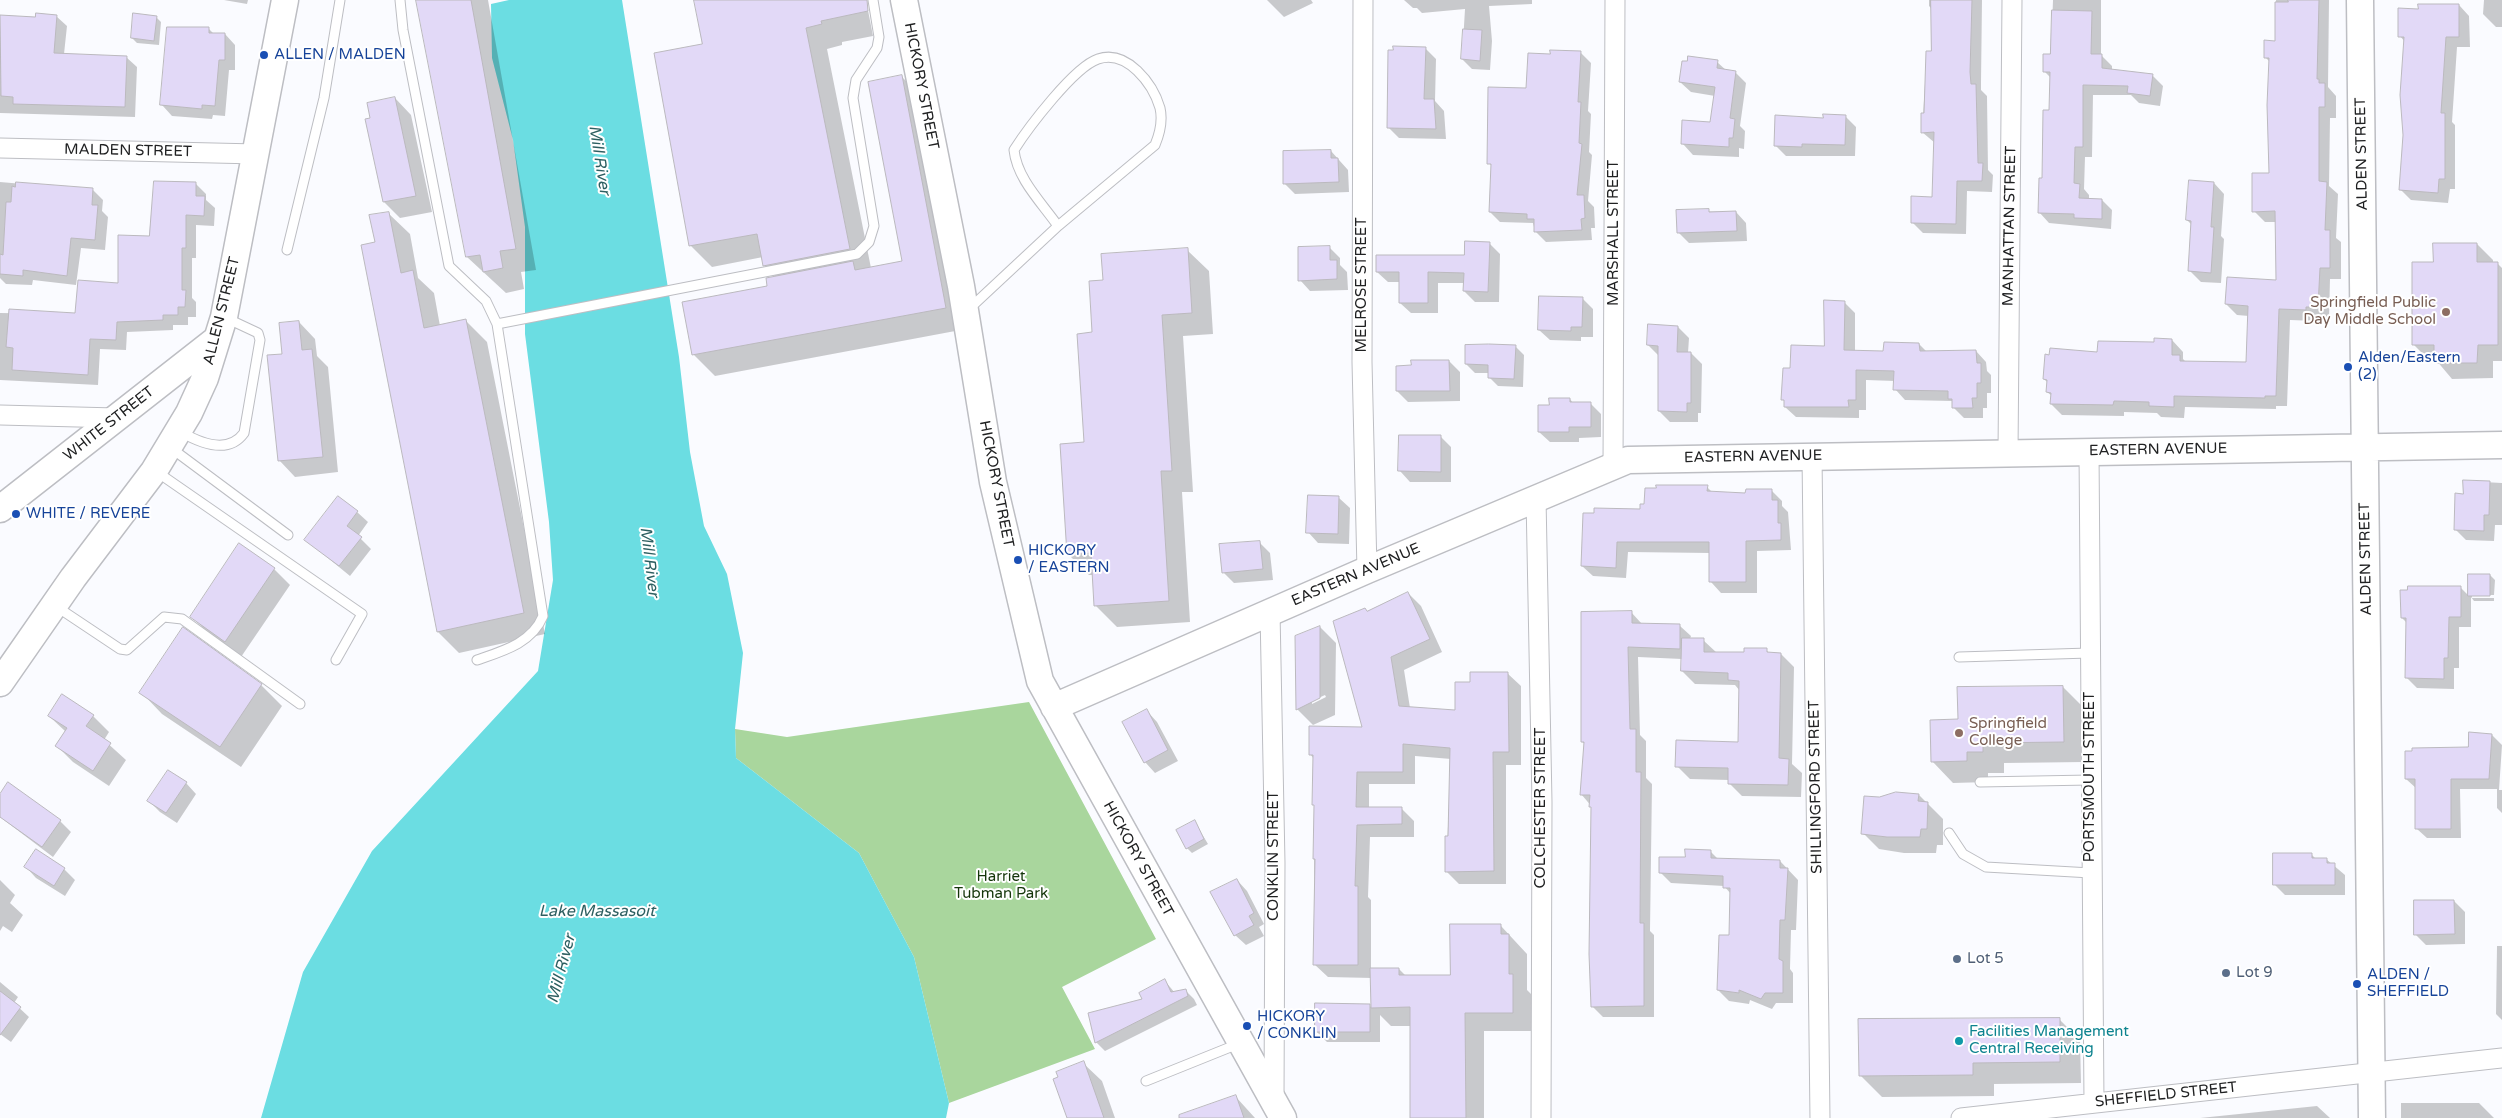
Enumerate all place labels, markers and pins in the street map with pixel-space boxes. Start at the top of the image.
place label: ALLEN / MALDEN [274,46,406,64]
marker: ALLEN / MALDEN [258,49,270,61]
place label: Springfield Public Day Middle School [2303,294,2436,329]
marker: Springfield Public Day Middle School [2440,306,2452,318]
place label: Alden/Eastern (2) [2358,349,2461,384]
marker: Alden/Eastern (2) [2342,361,2354,373]
place label: WHITE / REVERE [26,505,150,523]
marker: WHITE / REVERE [10,508,22,520]
place label: HICKORY / EASTERN [1028,542,1109,577]
marker: HICKORY / EASTERN [1012,554,1024,566]
place label: Springfield College [1969,715,2047,750]
marker: Springfield College [1953,727,1965,739]
place label: Lot 5 [1967,950,2004,968]
marker: Lot 5 [1951,953,1963,965]
place label: Lot 9 [2236,964,2273,982]
place label: ALDEN / SHEFFIELD [2367,966,2449,1001]
marker: Lot 9 [2220,967,2232,979]
marker: ALDEN / SHEFFIELD [2351,978,2363,990]
place label: HICKORY / CONKLIN [1257,1008,1337,1043]
marker: HICKORY / CONKLIN [1241,1020,1253,1032]
place label: Facilities Management Central Receiving [1969,1023,2129,1058]
marker: Facilities Management Central Receiving [1953,1035,1965,1047]

